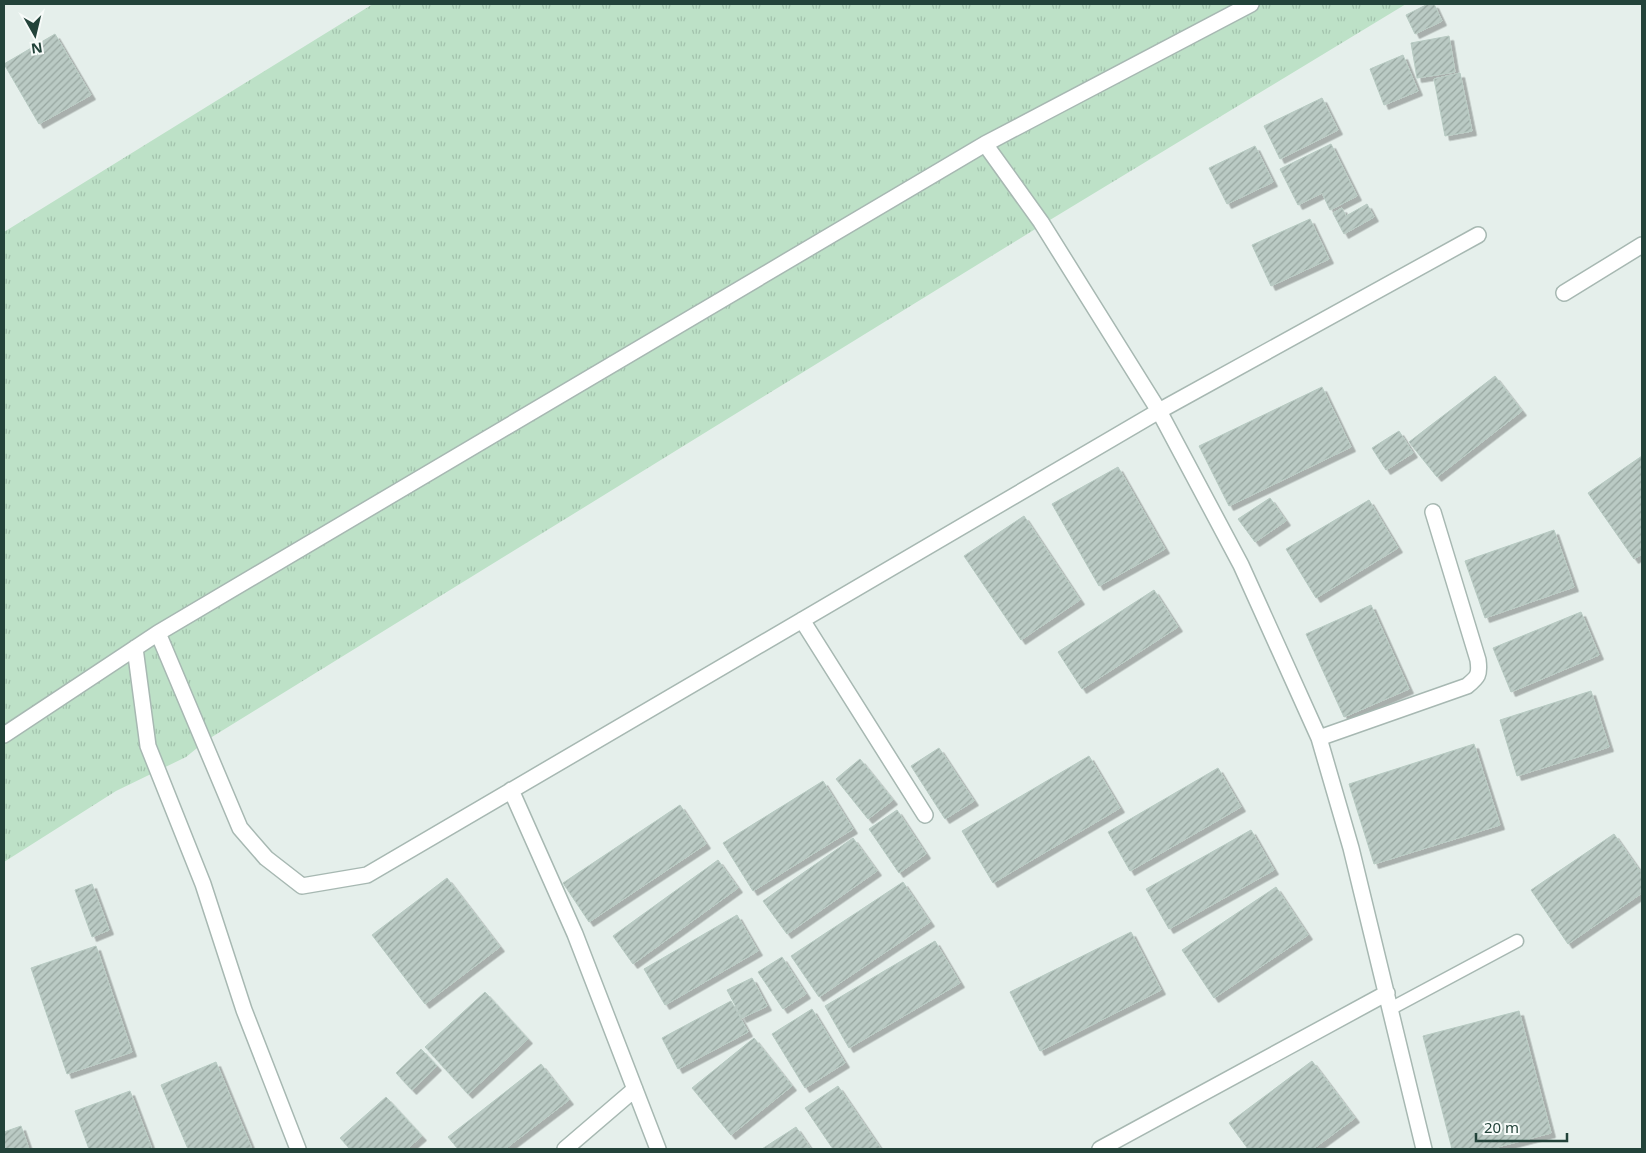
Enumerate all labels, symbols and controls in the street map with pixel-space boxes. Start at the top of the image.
north arrow [10,10,60,60]
text: N [30,38,44,59]
scale bar [1476,1110,1567,1142]
text: 20 m [1484,1117,1519,1137]

